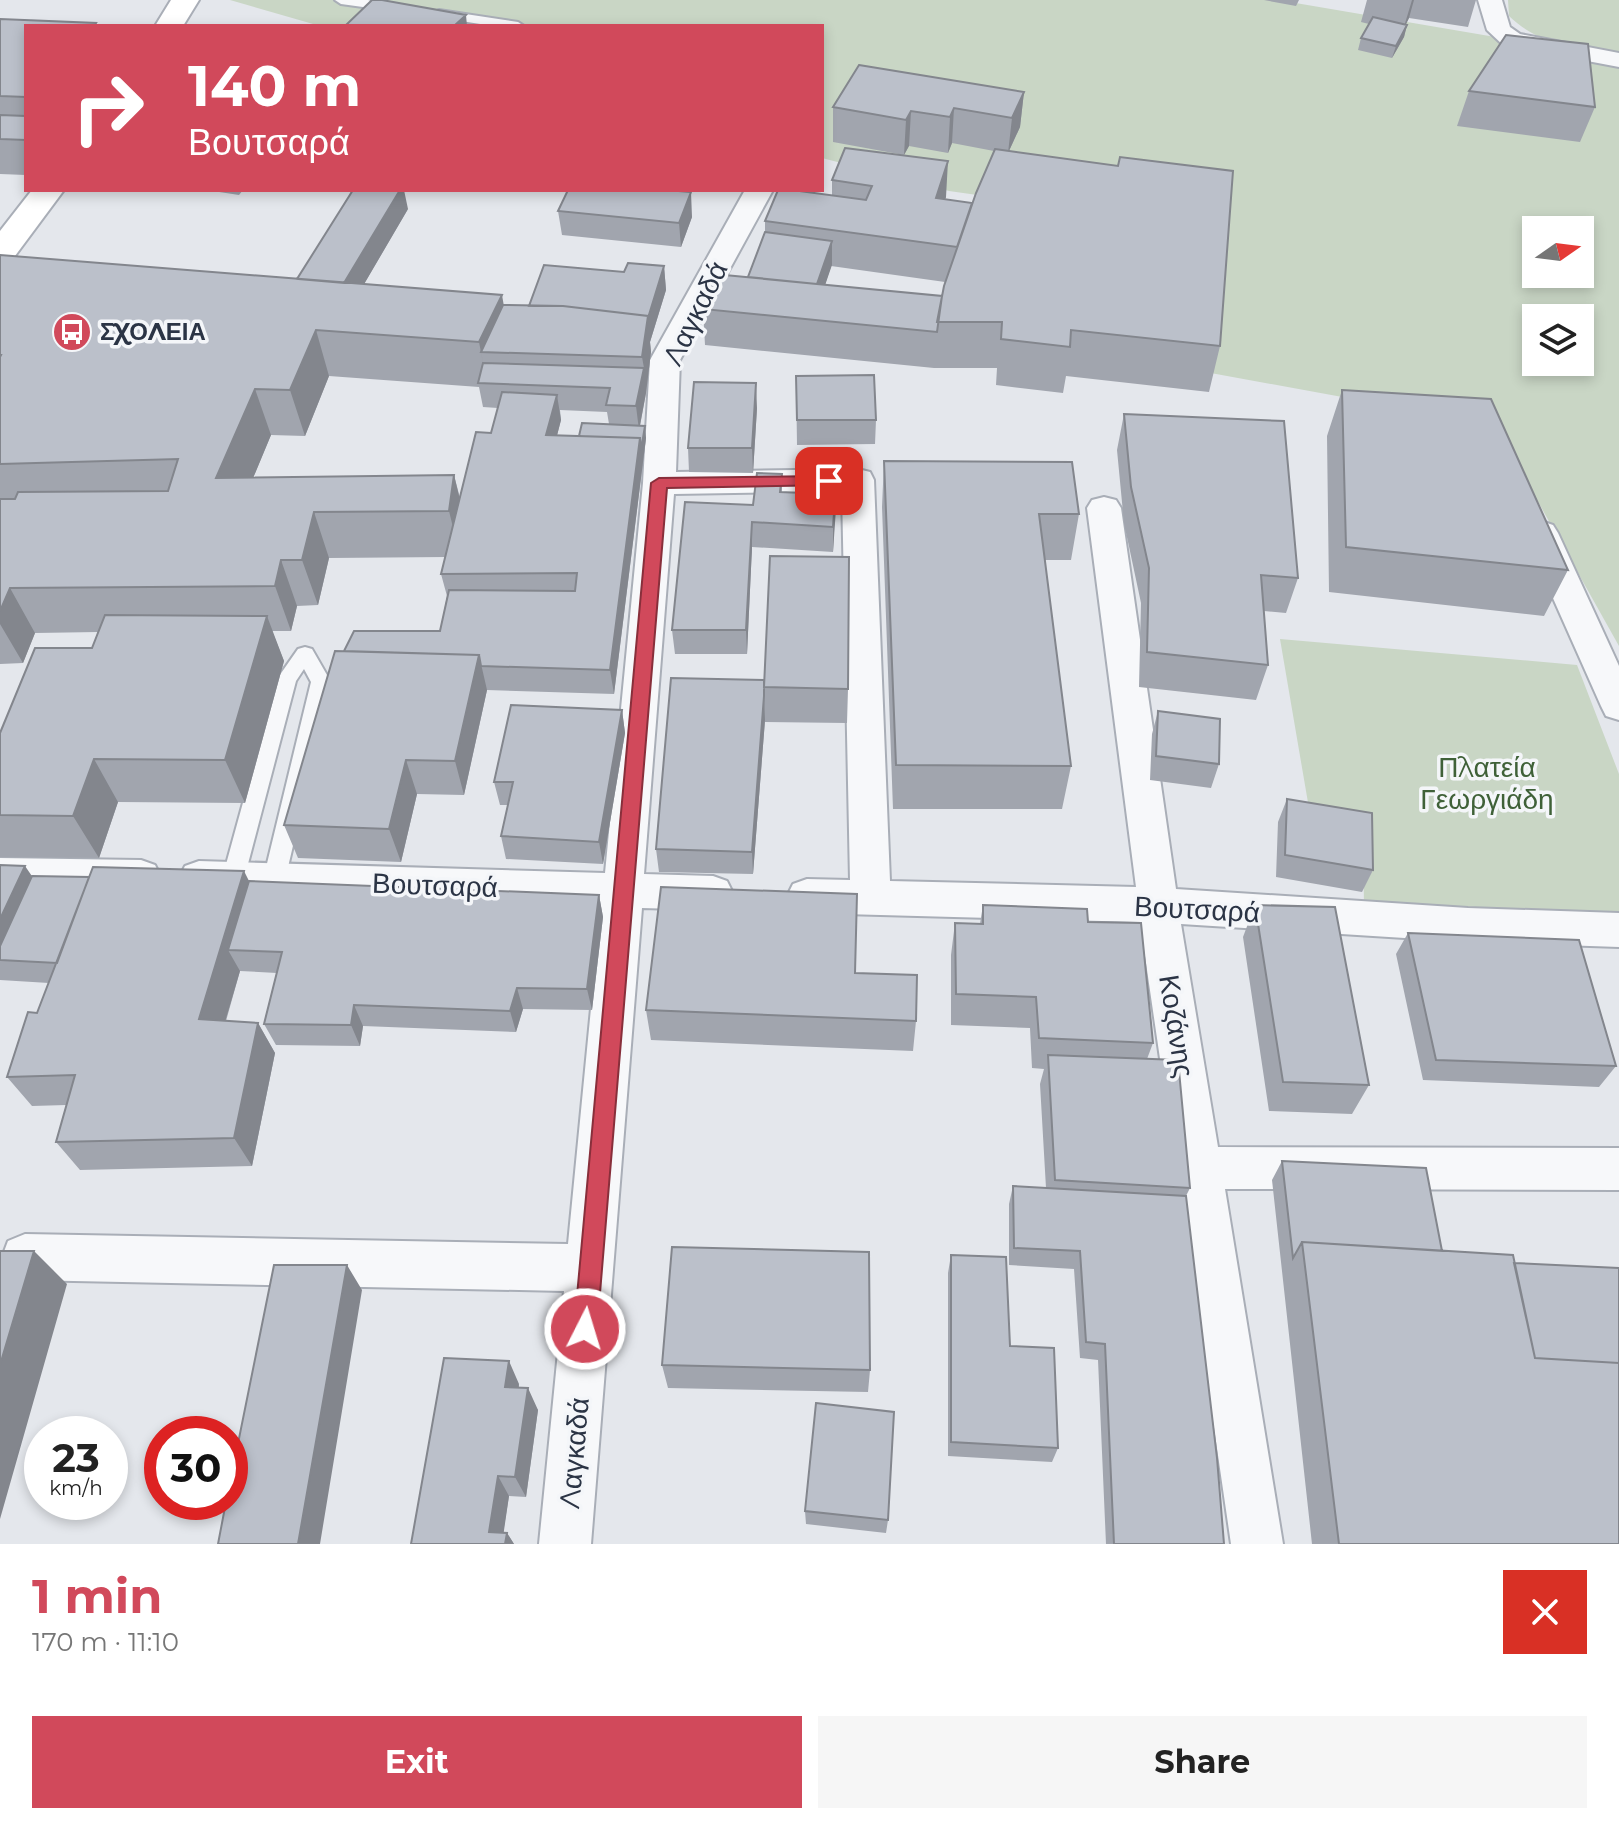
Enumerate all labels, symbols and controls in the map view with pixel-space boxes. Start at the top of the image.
text: 140 m [188,52,361,120]
icon: right [56,56,160,160]
text: Βουτσαρά [188,120,350,164]
north arrow [1522,216,1594,288]
map controls [1522,216,1594,376]
street label: Λαγκαδά [655,256,735,370]
button: layers [1522,304,1594,376]
bus stop icon: ΣΧΟΛΕΙΑ [51,311,93,353]
place label: ΣΧΟΛΕΙΑ [100,317,206,346]
pin [795,447,863,515]
icon: arrive [807,459,851,503]
park label: Πλατεία Γεωργιάδη [1420,750,1554,816]
street label: Βουτσαρά [372,866,498,904]
street label: Βουτσαρά [1133,889,1261,929]
street label: Κοζάνης [1152,972,1202,1080]
position arrow [543,1287,627,1371]
street label: Λαγκαδά [552,1396,596,1510]
speed limit sign: 30 [144,1416,248,1520]
text: 23 [52,1433,100,1482]
text: km/h [49,1476,103,1500]
text: 1 min [32,1567,162,1625]
button: close [1503,1570,1587,1654]
text: 170 m · 11:10 [32,1626,179,1658]
button: Exit [32,1716,802,1808]
button: Share [818,1716,1587,1808]

